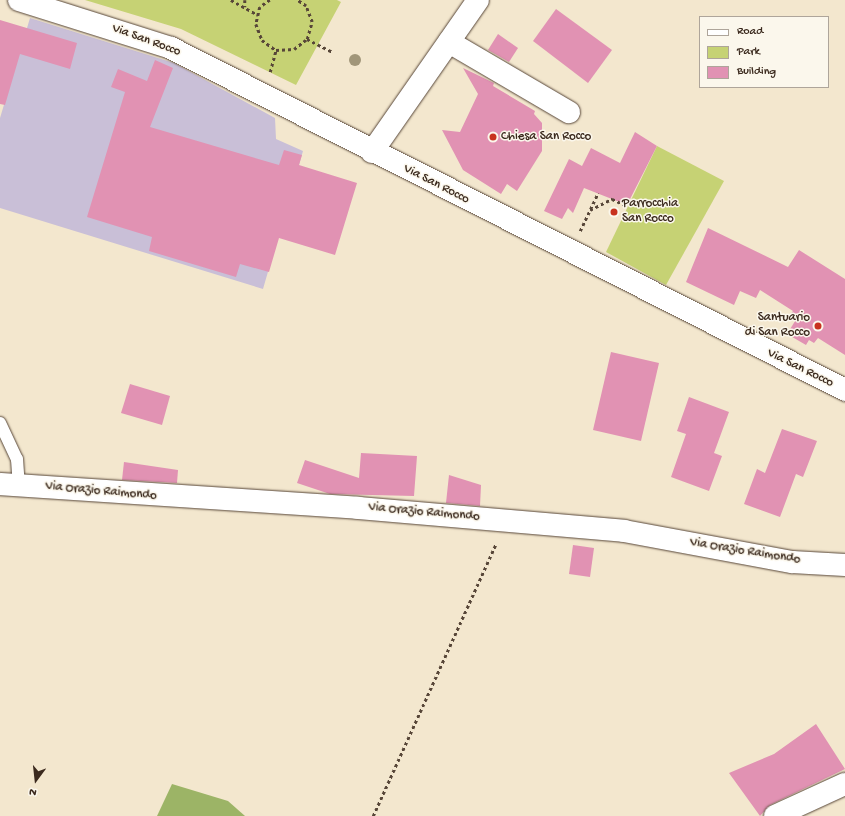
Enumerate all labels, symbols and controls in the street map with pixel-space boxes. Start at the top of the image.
legend [699,16,829,88]
street label: Via San Rocco [110,21,182,61]
text: Road [737,25,763,39]
text: Park [737,45,760,59]
text: Building [737,65,776,79]
place label: Chiesa San Rocco [501,129,591,145]
marker: Chiesa San Rocco [488,132,498,142]
street label: Via San Rocco [400,162,472,208]
place label: Parrocchia San Rocco [622,197,678,228]
marker: Parrocchia San Rocco [609,207,619,217]
place label: Santuario di San Rocco [745,311,810,342]
marker: Santuario di San Rocco [813,321,823,331]
street label: Via San Rocco [764,346,836,392]
street label: Via Orazio Raimondo [45,479,157,505]
street label: Via Orazio Raimondo [368,500,480,526]
street label: Via Orazio Raimondo [689,536,801,568]
north arrow [16,760,56,800]
text: N [28,785,38,798]

